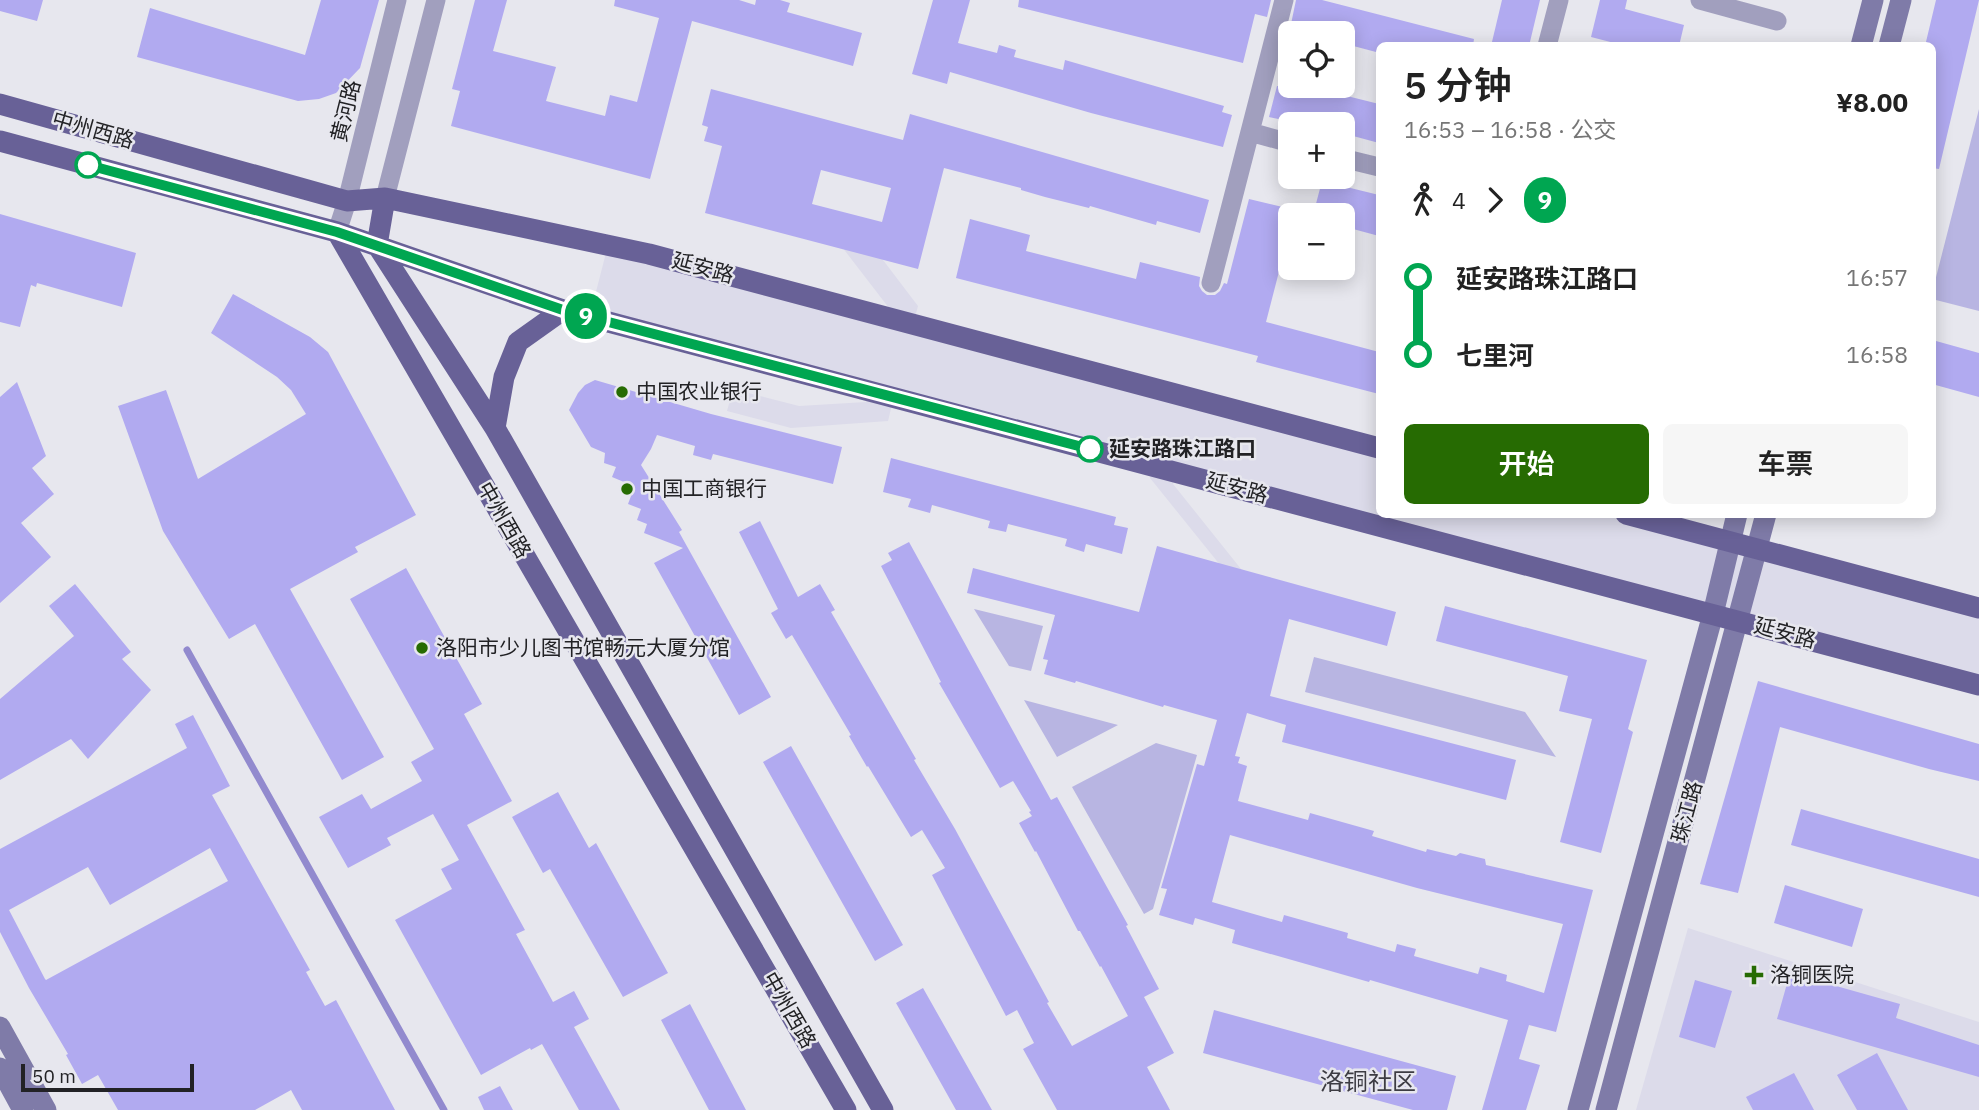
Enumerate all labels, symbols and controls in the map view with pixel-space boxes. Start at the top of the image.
map controls [1278,21,1355,280]
button: locate [1278,21,1355,98]
text: 5 分钟 [1404,60,1512,109]
street label: 黄河路 [324,77,366,145]
text: ¥8.00 [1836,85,1908,119]
street label: 中州西路 [49,104,138,154]
button: + [1278,112,1355,189]
text: 16:53 – 16:58 · 公交 [1404,114,1617,144]
unlabelled marker [75,152,101,178]
icon: walk [1404,181,1442,219]
icon: forward [1476,181,1514,219]
text: 9 [1538,184,1552,216]
text: 4 [1452,185,1466,215]
button: − [1278,203,1355,280]
street label: 延安路 [669,245,737,289]
text: 延安路珠江路口 [1456,261,1638,295]
text: 16:57 [1846,262,1908,292]
line badge: 9 [563,293,609,339]
text: 9 [579,300,593,332]
text: 七里河 [1456,338,1534,372]
text: 16:58 [1846,339,1908,369]
place label: 中国农业银行 [636,377,762,405]
marker: 中国农业银行 [614,384,630,400]
button: 开始 [1404,424,1649,504]
button: 车票 [1663,424,1908,504]
place label: 延安路珠江路口 [1109,434,1256,462]
marker: 延安路珠江路口 [1077,436,1103,462]
street label: 延安路 [1203,465,1271,509]
place label: 中国工商银行 [641,474,767,502]
street label: 中州西路 [472,476,538,563]
marker: 中国工商银行 [619,481,635,497]
street label: 延安路 [1751,610,1819,654]
place label: 洛阳市少儿图书馆畅元大厦分馆 [436,633,730,661]
marker: 洛阳市少儿图书馆畅元大厦分馆 [414,640,430,656]
street label: 珠江路 [1664,778,1708,846]
place label: 洛铜医院 [1770,960,1854,988]
marker: 洛铜医院 [1744,965,1764,985]
street label: 中州西路 [757,966,823,1053]
scale bar [21,1061,194,1093]
text: 50 m [32,1064,76,1088]
district label: 洛铜社区 [1320,1065,1416,1097]

